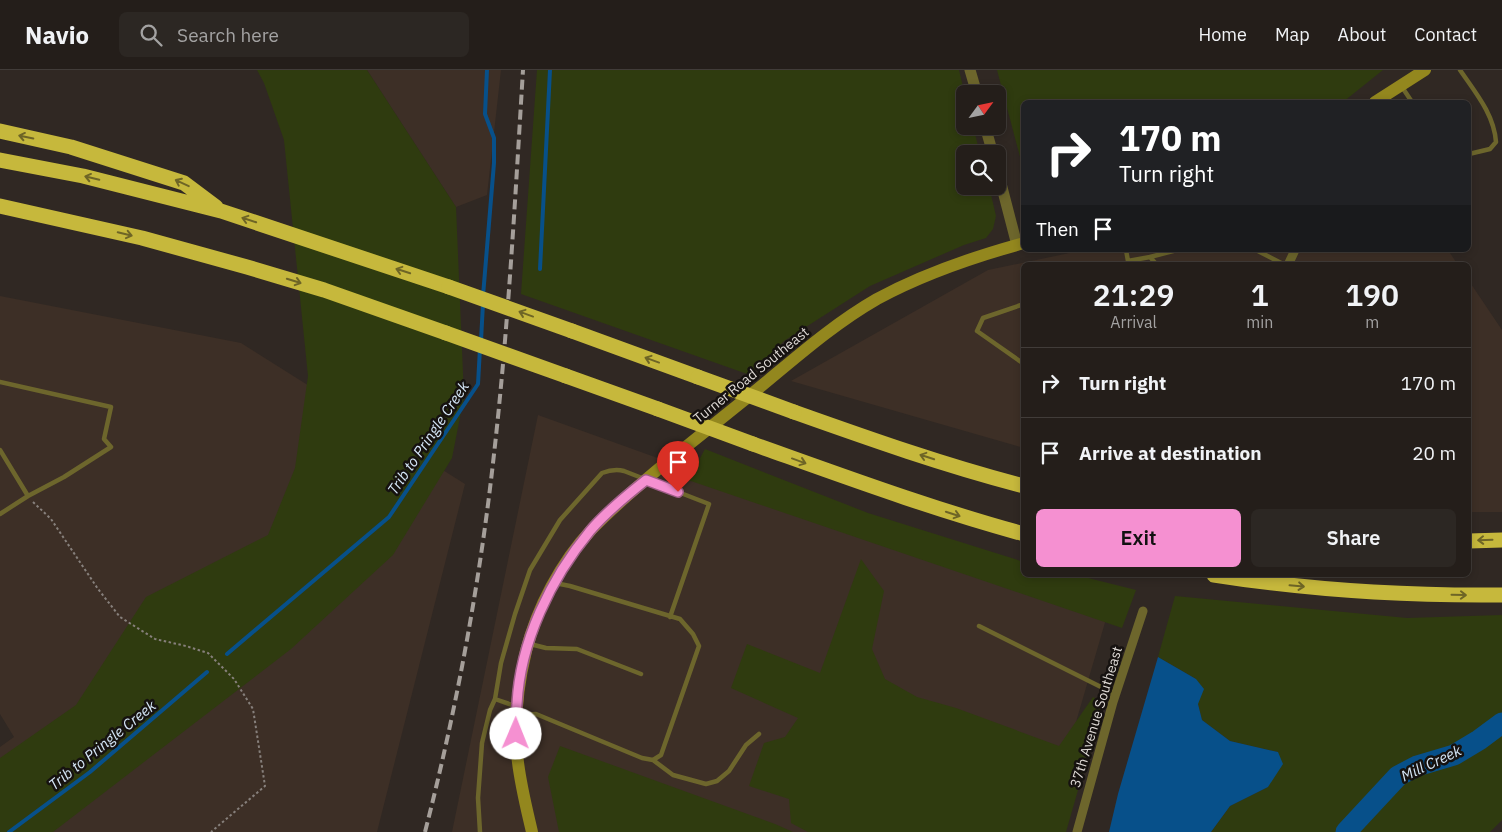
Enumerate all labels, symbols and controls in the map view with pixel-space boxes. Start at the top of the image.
search box [119,12,469,57]
text: Navio [25,19,89,51]
icon: search [137,21,165,49]
text: Search here [177,23,279,47]
text: Home [1199,23,1247,46]
text: Map [1275,23,1310,46]
text: About [1338,23,1386,46]
text: Contact [1414,23,1477,46]
north arrow [956,85,1006,135]
map controls [956,85,1006,195]
text: 170 m [1119,115,1222,161]
icon: right [1036,120,1101,185]
one-way arrow [19,131,35,141]
button: search [956,145,1006,195]
text: Turn right [1119,159,1214,188]
one-way arrow [84,173,100,182]
one-way arrow [174,178,189,188]
one-way arrow [241,215,257,224]
icon: arrive [1089,215,1117,243]
text: Then [1036,217,1079,241]
one-way arrow [117,230,133,239]
one-way arrow [395,266,411,276]
text: 21:29 [1093,275,1174,314]
text: 1 [1251,275,1269,314]
text: 190 [1345,275,1399,314]
one-way arrow [285,277,301,287]
one-way arrow [519,309,534,318]
text: Arrival [1110,312,1157,332]
text: min [1246,312,1273,332]
text: m [1365,312,1379,332]
street label: Turner Road Southeast [690,323,813,427]
one-way arrow [645,355,660,364]
icon: right [1036,369,1064,397]
text: Turn right [1079,371,1166,395]
text: 170 m [1401,371,1456,395]
water label: Trib to Pringle Creek [383,378,473,498]
icon: arrive [1036,439,1064,467]
pin [657,441,699,492]
text: Arrive at destination [1079,441,1262,465]
text: 20 m [1412,441,1456,465]
icon: arrive [664,448,692,476]
one-way arrow [919,452,935,462]
one-way arrow [791,457,807,466]
button: Exit [1036,509,1241,567]
button: Share [1251,509,1456,567]
one-way arrow [945,510,960,519]
one-way arrow [1478,536,1494,545]
one-way arrow [1288,581,1304,590]
one-way arrow [1450,590,1467,600]
street label: 37th Avenue Southeast [1066,644,1126,790]
water label: Trib to Pringle Creek [44,696,160,794]
position arrow [489,707,541,759]
water label: Mill Creek [1398,741,1464,785]

